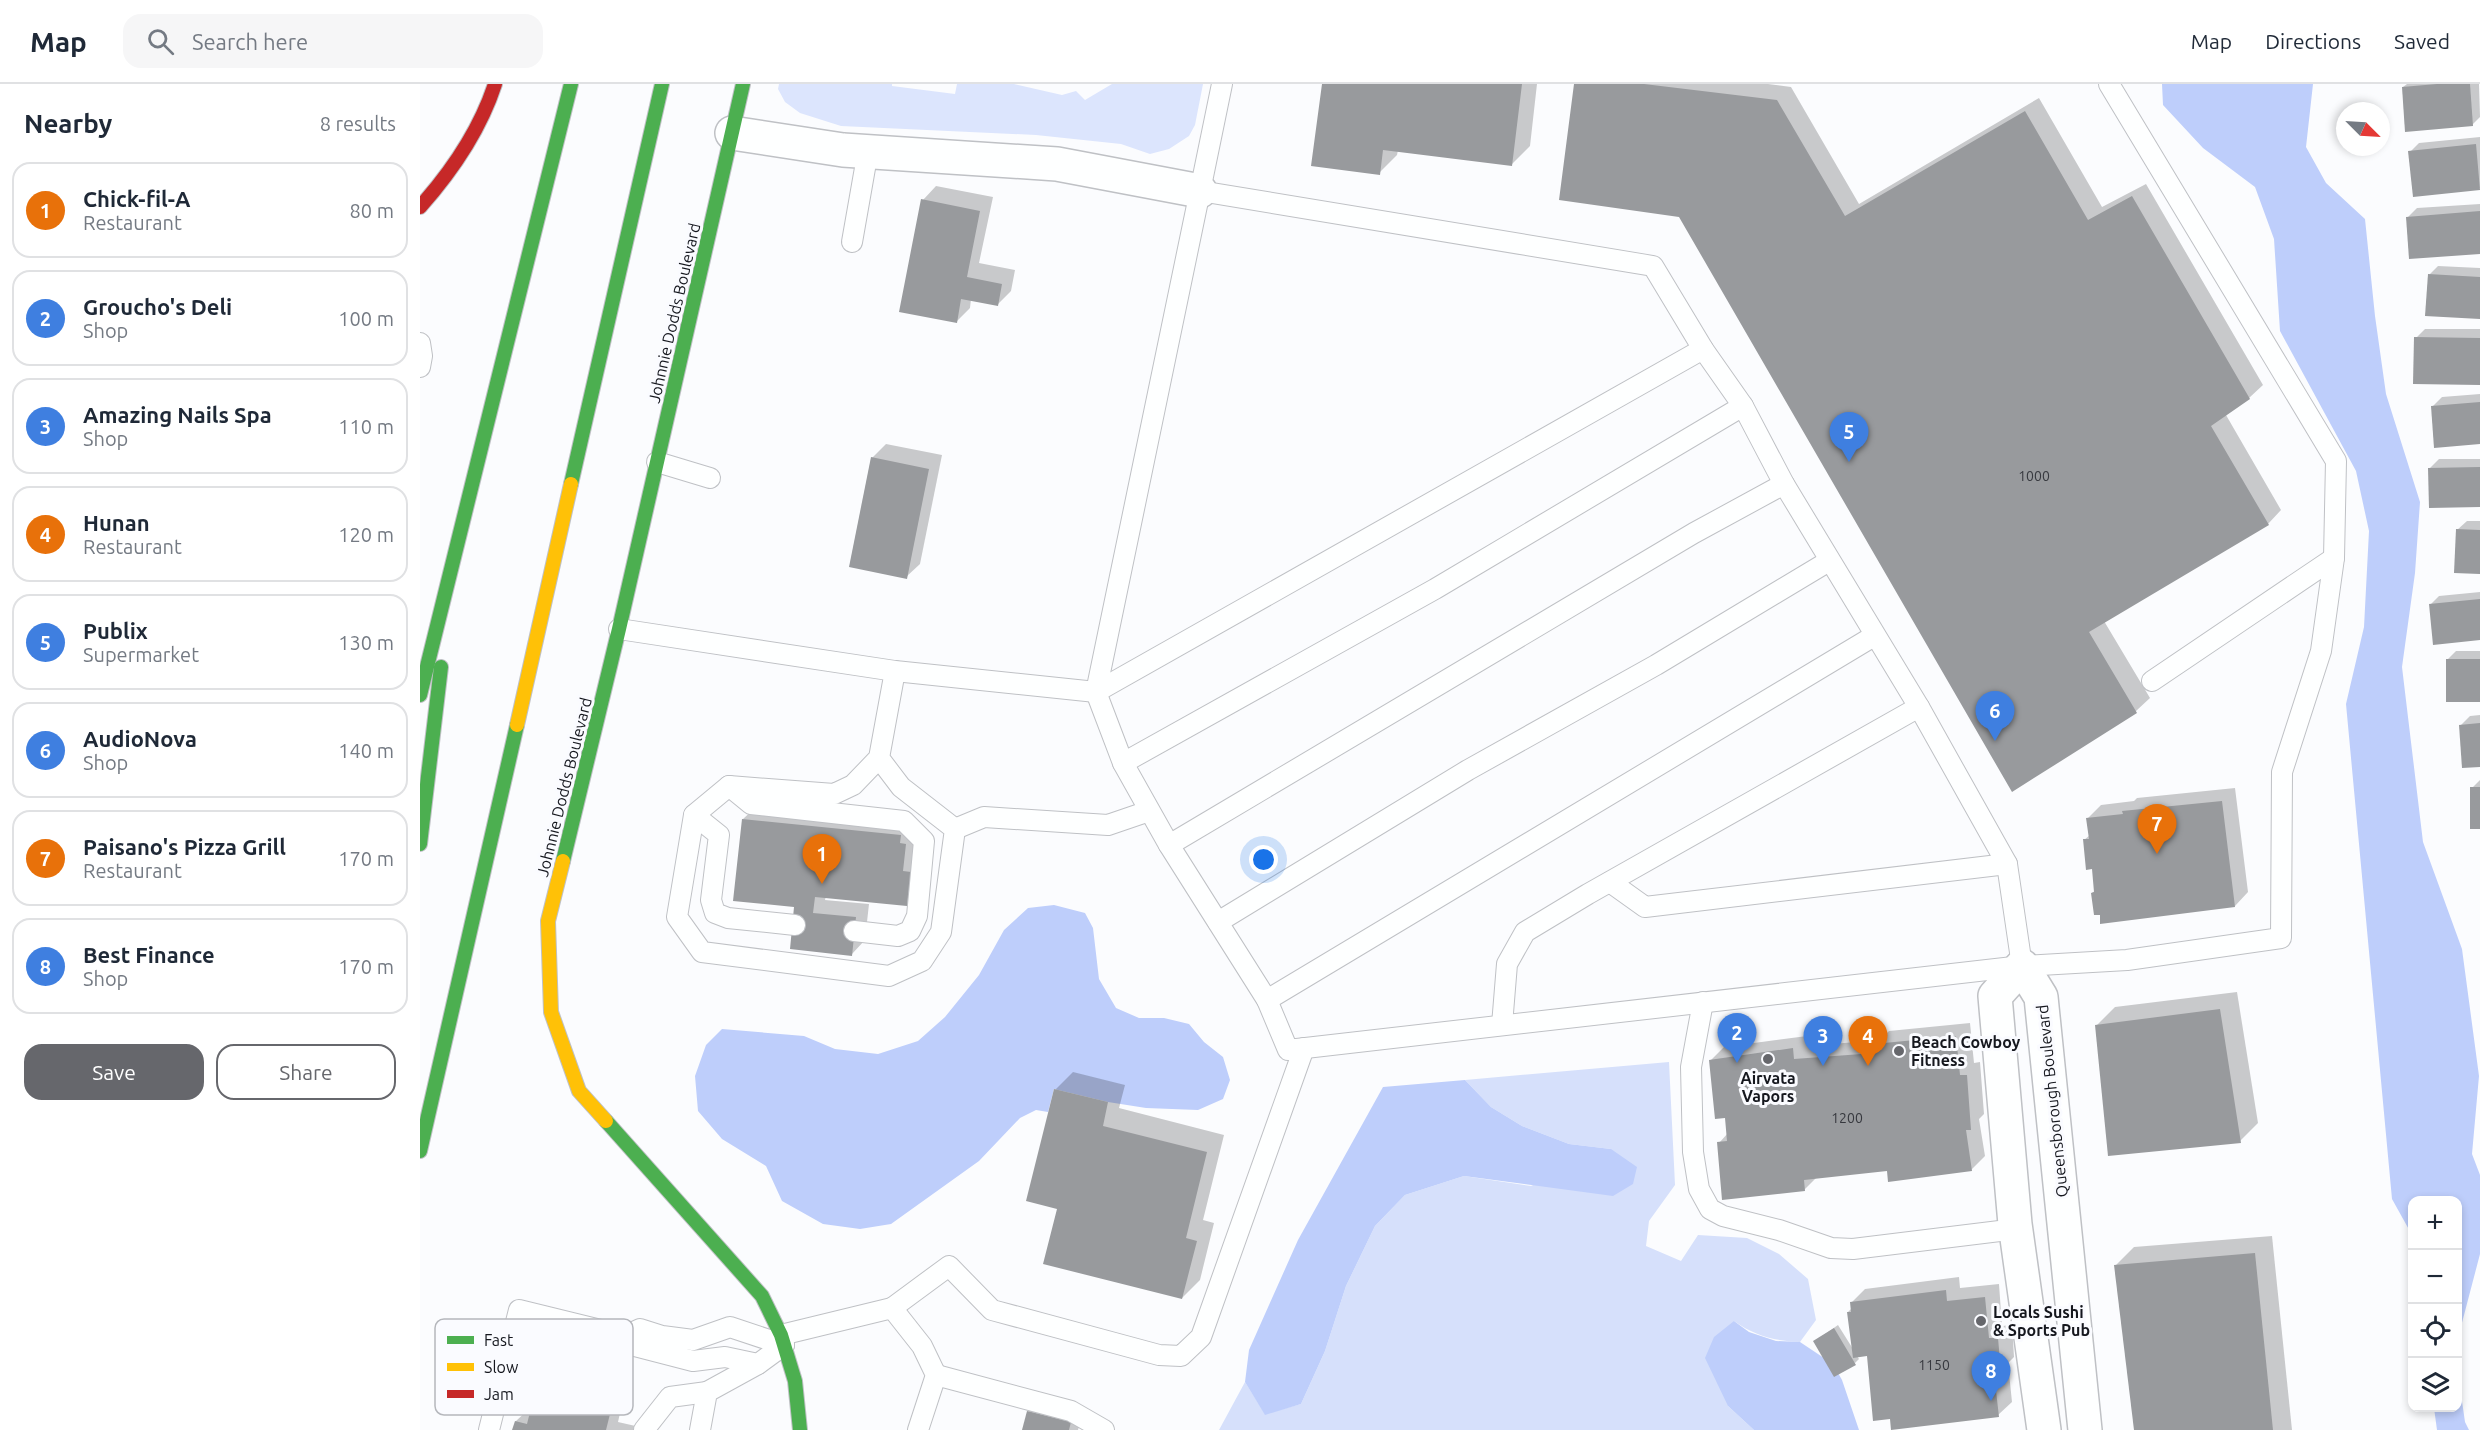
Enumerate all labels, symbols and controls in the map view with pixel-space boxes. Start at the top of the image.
search box [123,14,543,68]
icon: search [144,25,177,58]
text: Map [30,26,87,57]
text: Search here [192,29,308,54]
text: Map [2191,29,2232,53]
text: Directions [2265,29,2361,53]
text: Saved [2394,29,2450,53]
north arrow [2336,102,2390,156]
text: Nearby [24,109,112,138]
text: 8 results [320,112,396,135]
text: Chick-fil-A [83,186,190,211]
text: 1 [40,199,51,222]
text: 80 m [350,199,394,222]
text: Restaurant [83,211,182,234]
street label: Johnnie Dodds Boulevard [645,221,703,405]
text: Groucho's Deli [83,294,232,319]
text: 2 [40,307,51,330]
text: 100 m [338,307,394,330]
text: Shop [83,319,128,342]
text: Amazing Nails Spa [83,402,272,427]
pin: 5 [1830,412,1868,462]
text: 3 [40,415,51,438]
text: 110 m [338,415,394,438]
text: Shop [83,427,128,450]
house number: 1000 [2018,468,2050,484]
text: Hunan [83,510,150,535]
text: 4 [40,523,51,546]
text: 120 m [338,523,394,546]
text: Restaurant [83,535,182,558]
text: Publix [83,618,148,643]
text: 5 [40,631,51,654]
text: 130 m [338,631,394,654]
text: Supermarket [83,643,199,666]
pin: 6 [1976,692,2014,741]
street label: Johnnie Dodds Boulevard [533,695,595,879]
text: AudioNova [83,726,197,751]
text: 6 [40,739,51,762]
text: 140 m [338,739,394,762]
text: Shop [83,751,128,774]
pin: 7 [2138,804,2176,854]
text: Paisano's Pizza Grill [83,834,286,859]
pin: 1 [802,834,842,884]
your location [1249,845,1278,874]
text: 7 [40,847,51,870]
text: 170 m [338,847,394,870]
text: Restaurant [83,859,182,882]
text: Best Finance [83,942,215,967]
text: 8 [40,955,51,978]
text: 170 m [338,955,394,978]
text: Shop [83,967,128,990]
street label: Queensborough Boulevard [2033,1004,2071,1198]
pin: 2 [1718,1014,1756,1063]
pin: 3 [1804,1016,1842,1066]
pin: 4 [1848,1016,1888,1066]
place label: Beach Cowboy Fitness [1911,1033,2021,1069]
button: Save [24,1044,204,1100]
button: Share [216,1044,396,1100]
marker: Beach Cowboy Fitness [1892,1044,1906,1058]
marker: Airvata Vapors [1761,1052,1775,1066]
place label: Airvata Vapors [1740,1069,1796,1105]
house number: 1200 [1831,1110,1863,1126]
map controls [2408,1196,2462,1412]
button: + [2408,1196,2462,1250]
button: − [2408,1250,2462,1304]
place label: Locals Sushi & Sports Pub [1993,1303,2090,1339]
button: locate [2408,1304,2462,1358]
marker: Locals Sushi & Sports Pub [1974,1314,1988,1328]
legend [435,1319,633,1415]
text: Fast [484,1331,514,1349]
pin: 8 [1972,1352,2010,1401]
house number: 1150 [1918,1357,1950,1373]
text: Slow [484,1358,519,1376]
button: layers [2408,1358,2462,1412]
text: Jam [484,1385,514,1403]

